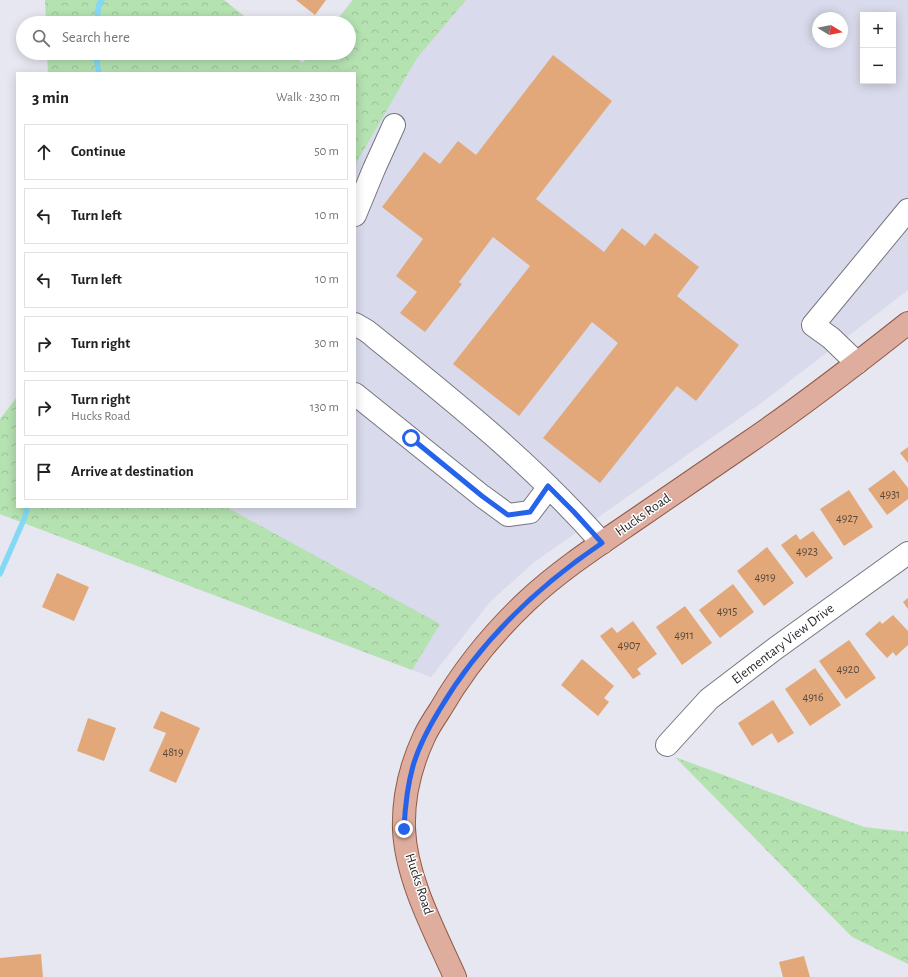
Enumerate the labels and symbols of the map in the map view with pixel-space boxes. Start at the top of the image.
north arrow [812,12,848,48]
route start [402,429,420,447]
house number: 4931 [880,488,900,500]
street label: Hucks Road [613,491,673,539]
house number: 4927 [836,512,858,524]
house number: 4923 [796,545,818,557]
house number: 4919 [754,571,776,583]
street label: Elementary View Drive [729,601,837,687]
house number: 4915 [717,605,737,617]
house number: 4911 [674,629,694,641]
house number: 4907 [618,639,640,651]
house number: 4920 [836,663,860,675]
house number: 4916 [802,691,824,703]
house number: 4819 [162,746,184,758]
route end [395,820,413,838]
street label: Hucks Road [403,852,435,916]

